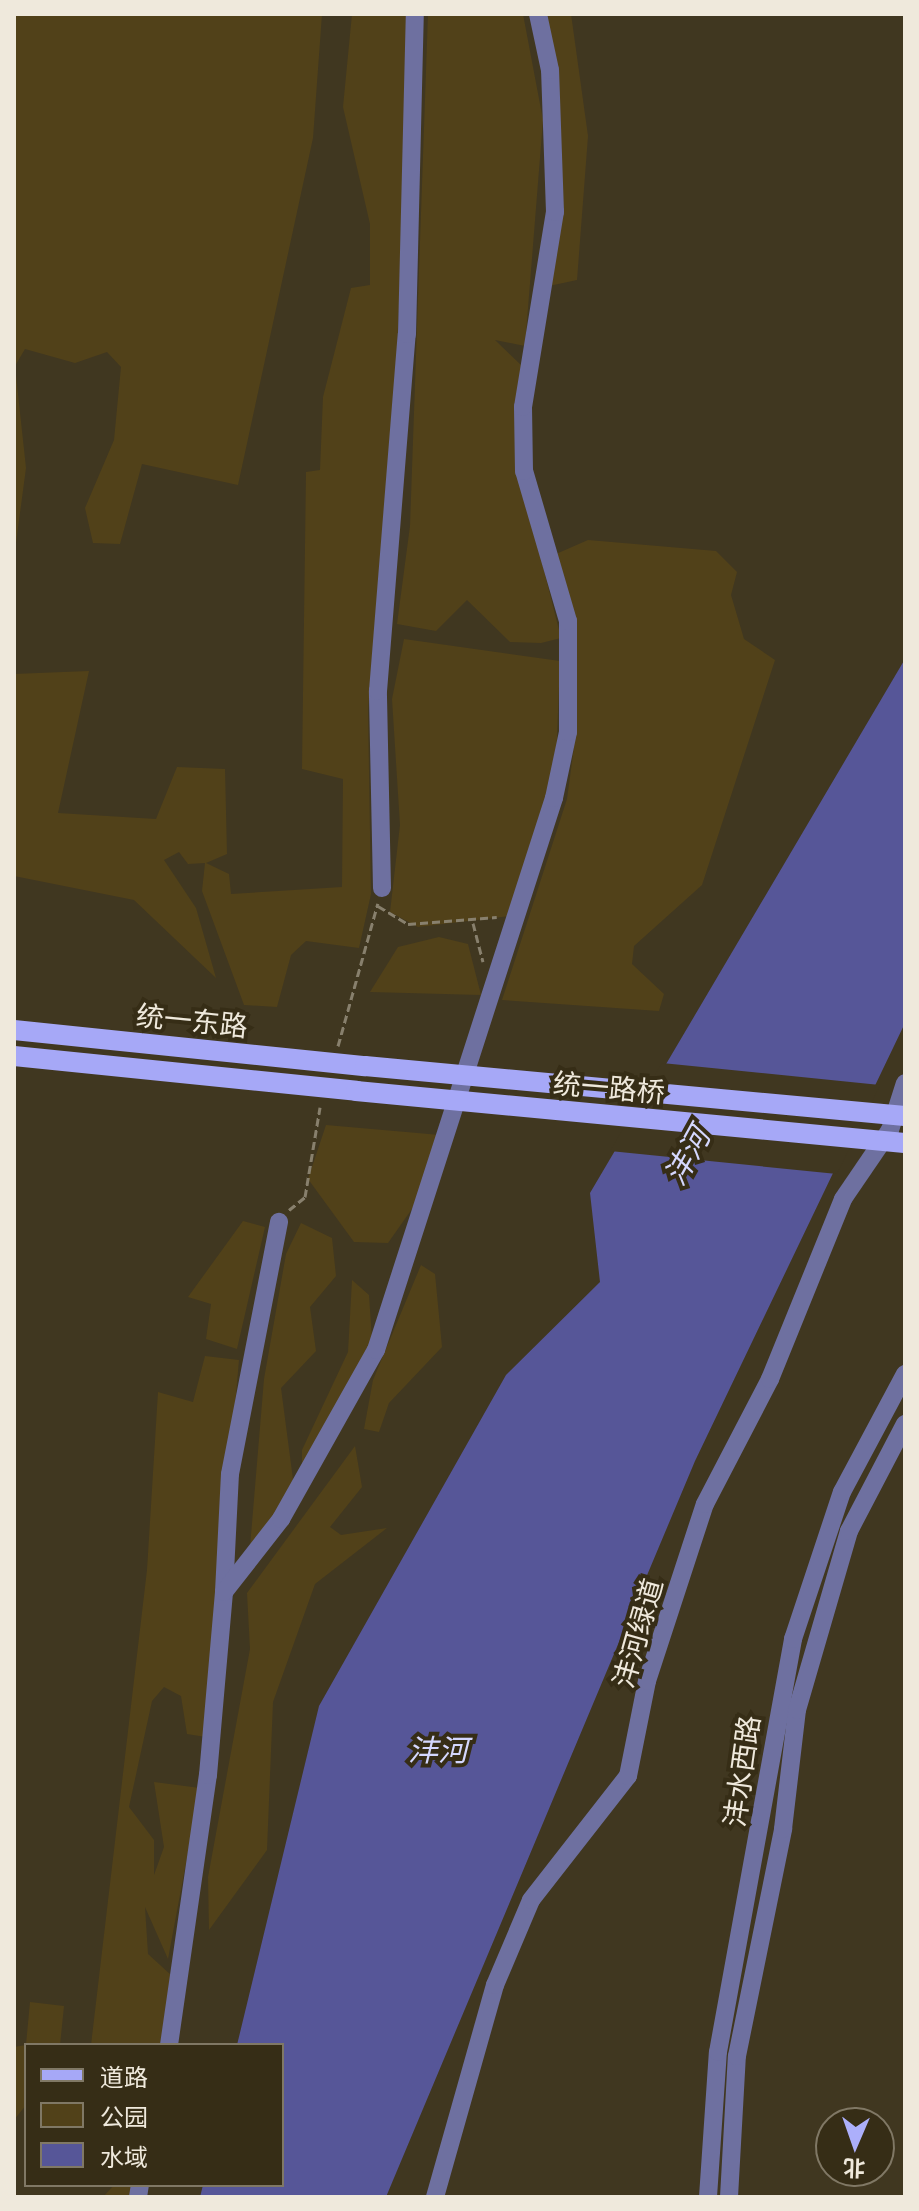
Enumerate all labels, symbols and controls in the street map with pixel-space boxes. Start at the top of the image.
street label: 统一东路 [135,997,249,1043]
street label: 统一路桥 [552,1065,666,1109]
water label: 沣河 [657,1121,717,1191]
street label: 沣河绿道 [605,1575,669,1691]
street label: 沣水西路 [717,1713,765,1829]
water label: 沣河 [408,1732,468,1768]
legend [24,2043,284,2187]
text: 道路 [100,2060,148,2093]
text: 公园 [100,2100,148,2133]
north arrow [815,2107,895,2187]
text: 水域 [100,2140,148,2173]
text: 北 [843,2154,866,2184]

